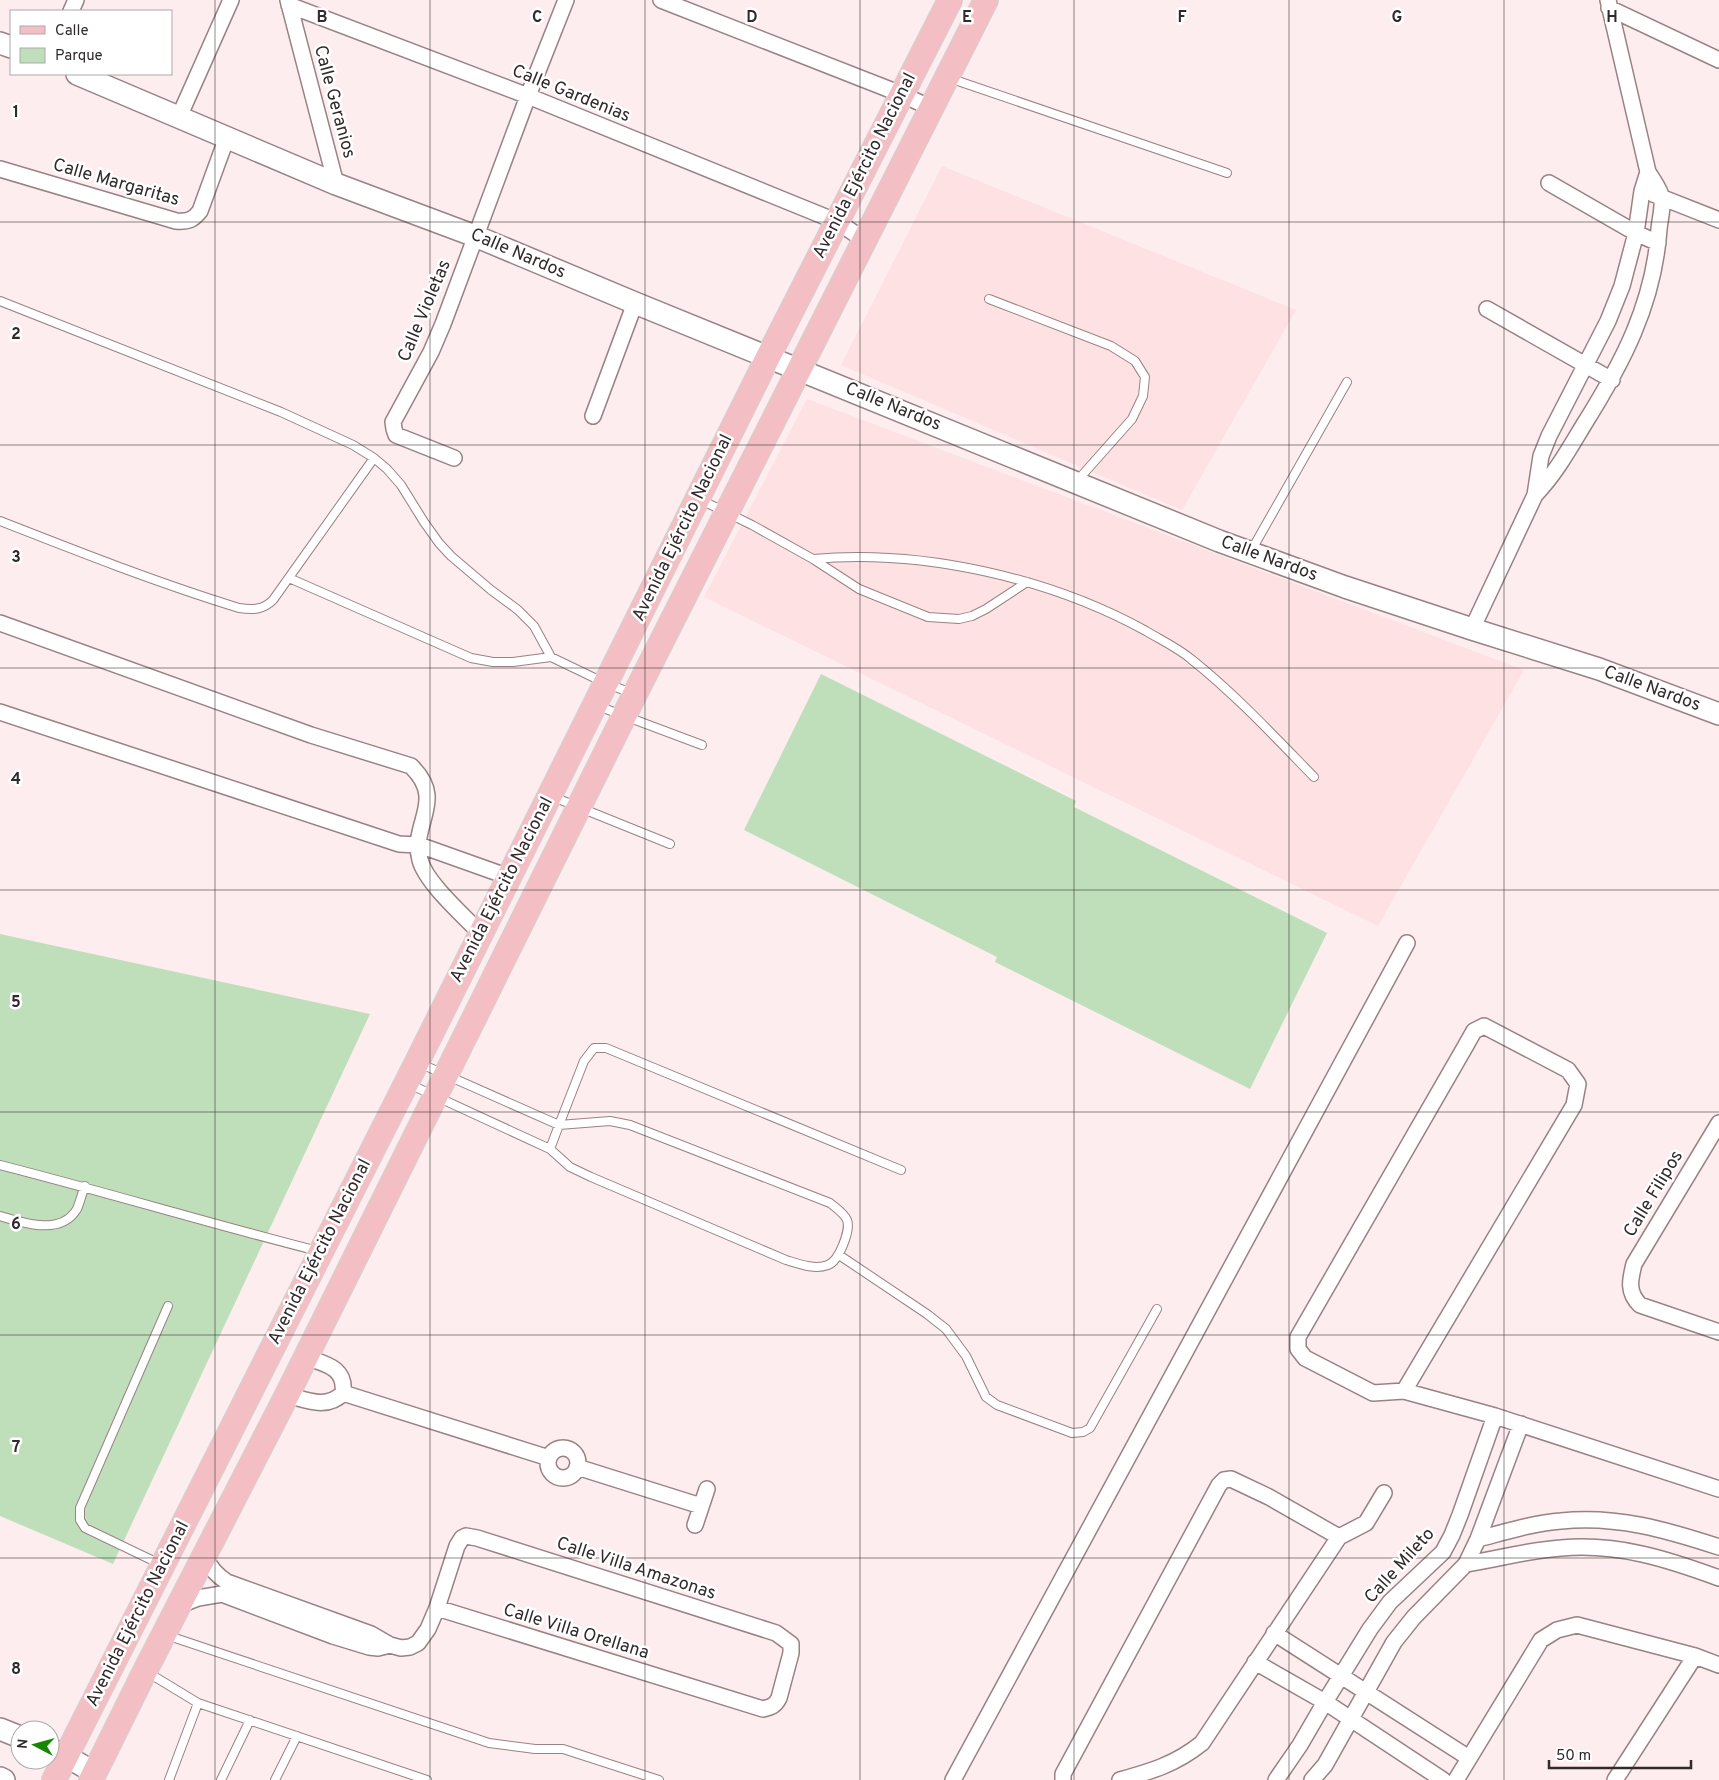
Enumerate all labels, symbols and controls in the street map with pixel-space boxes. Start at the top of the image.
text: B [316,8,328,28]
text: C [532,8,542,28]
text: D [746,8,758,28]
text: E [962,8,972,28]
text: F [1177,8,1187,28]
text: G [1392,8,1402,28]
text: H [1606,8,1618,28]
legend [10,10,172,75]
text: Calle [55,22,89,41]
street label: Calle Geranios [308,43,360,161]
text: Parque [55,47,103,66]
street label: Calle Gardenias [508,60,634,128]
street label: Avenida Ejército Nacional [808,69,922,263]
text: 1 [13,103,19,123]
street label: Calle Margaritas [50,154,182,212]
street label: Calle Nardos [467,224,569,284]
street label: Calle Violetas [393,256,457,366]
text: 2 [11,325,21,345]
street label: Calle Nardos [842,377,944,437]
street label: Avenida Ejército Nacional [628,431,738,625]
street label: Calle Nardos [1217,531,1321,587]
text: 3 [11,548,21,568]
street label: Calle Nardos [1600,661,1704,717]
text: 4 [11,770,21,790]
street label: Avenida Ejército Nacional [445,793,559,987]
text: 5 [11,993,21,1013]
street label: Calle Filipos [1619,1146,1689,1242]
street label: Avenida Ejército Nacional [263,1155,377,1349]
text: 6 [11,1215,21,1235]
text: 7 [12,1438,20,1458]
street label: Avenida Ejército Nacional [81,1517,195,1711]
street label: Calle Mileto [1360,1523,1440,1609]
street label: Calle Villa Amazonas [553,1532,719,1606]
street label: Calle Villa Orellana [500,1599,652,1665]
text: 8 [11,1660,21,1680]
north arrow [10,1720,60,1770]
text: N [15,1738,33,1750]
scale bar [1549,1738,1692,1770]
text: 50 m [1556,1747,1591,1766]

